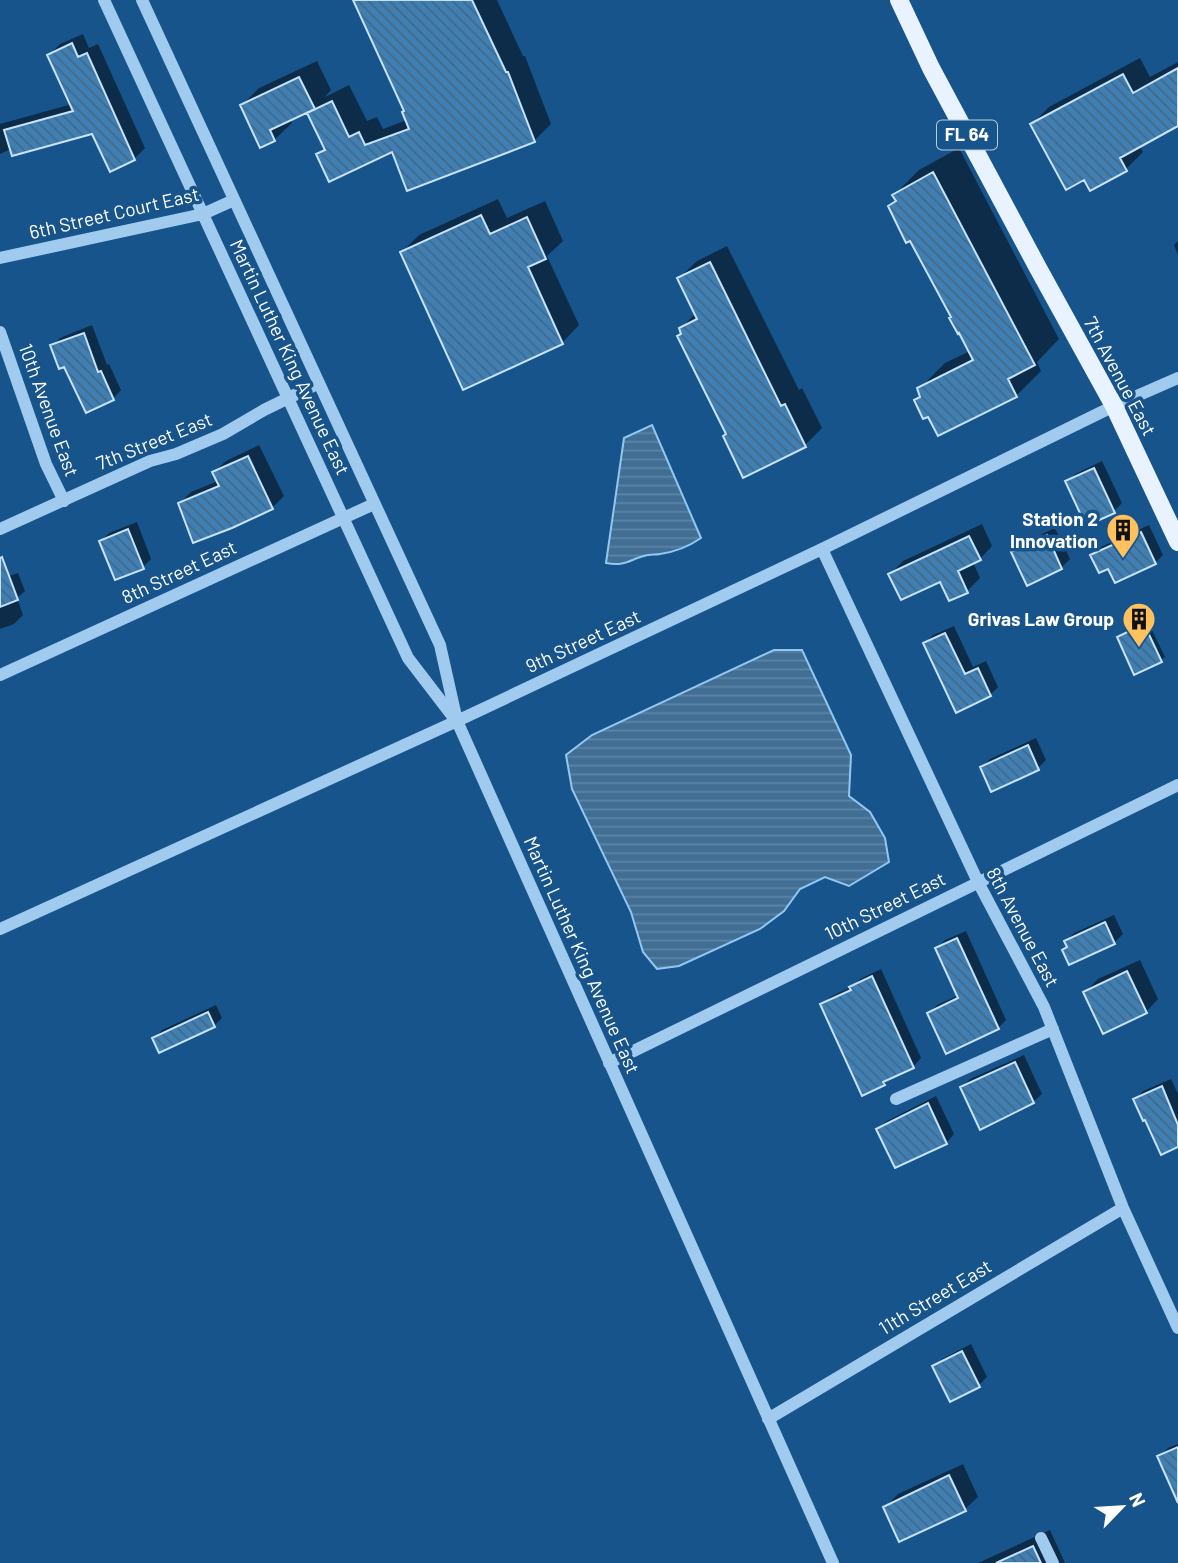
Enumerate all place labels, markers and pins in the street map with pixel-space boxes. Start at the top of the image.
place label: Station 2 Innovation [1010,507,1098,552]
building icon: Station 2 Innovation [1104,511,1142,560]
building icon: Grivas Law Group [1120,600,1158,649]
place label: Grivas Law Group [968,607,1114,630]

